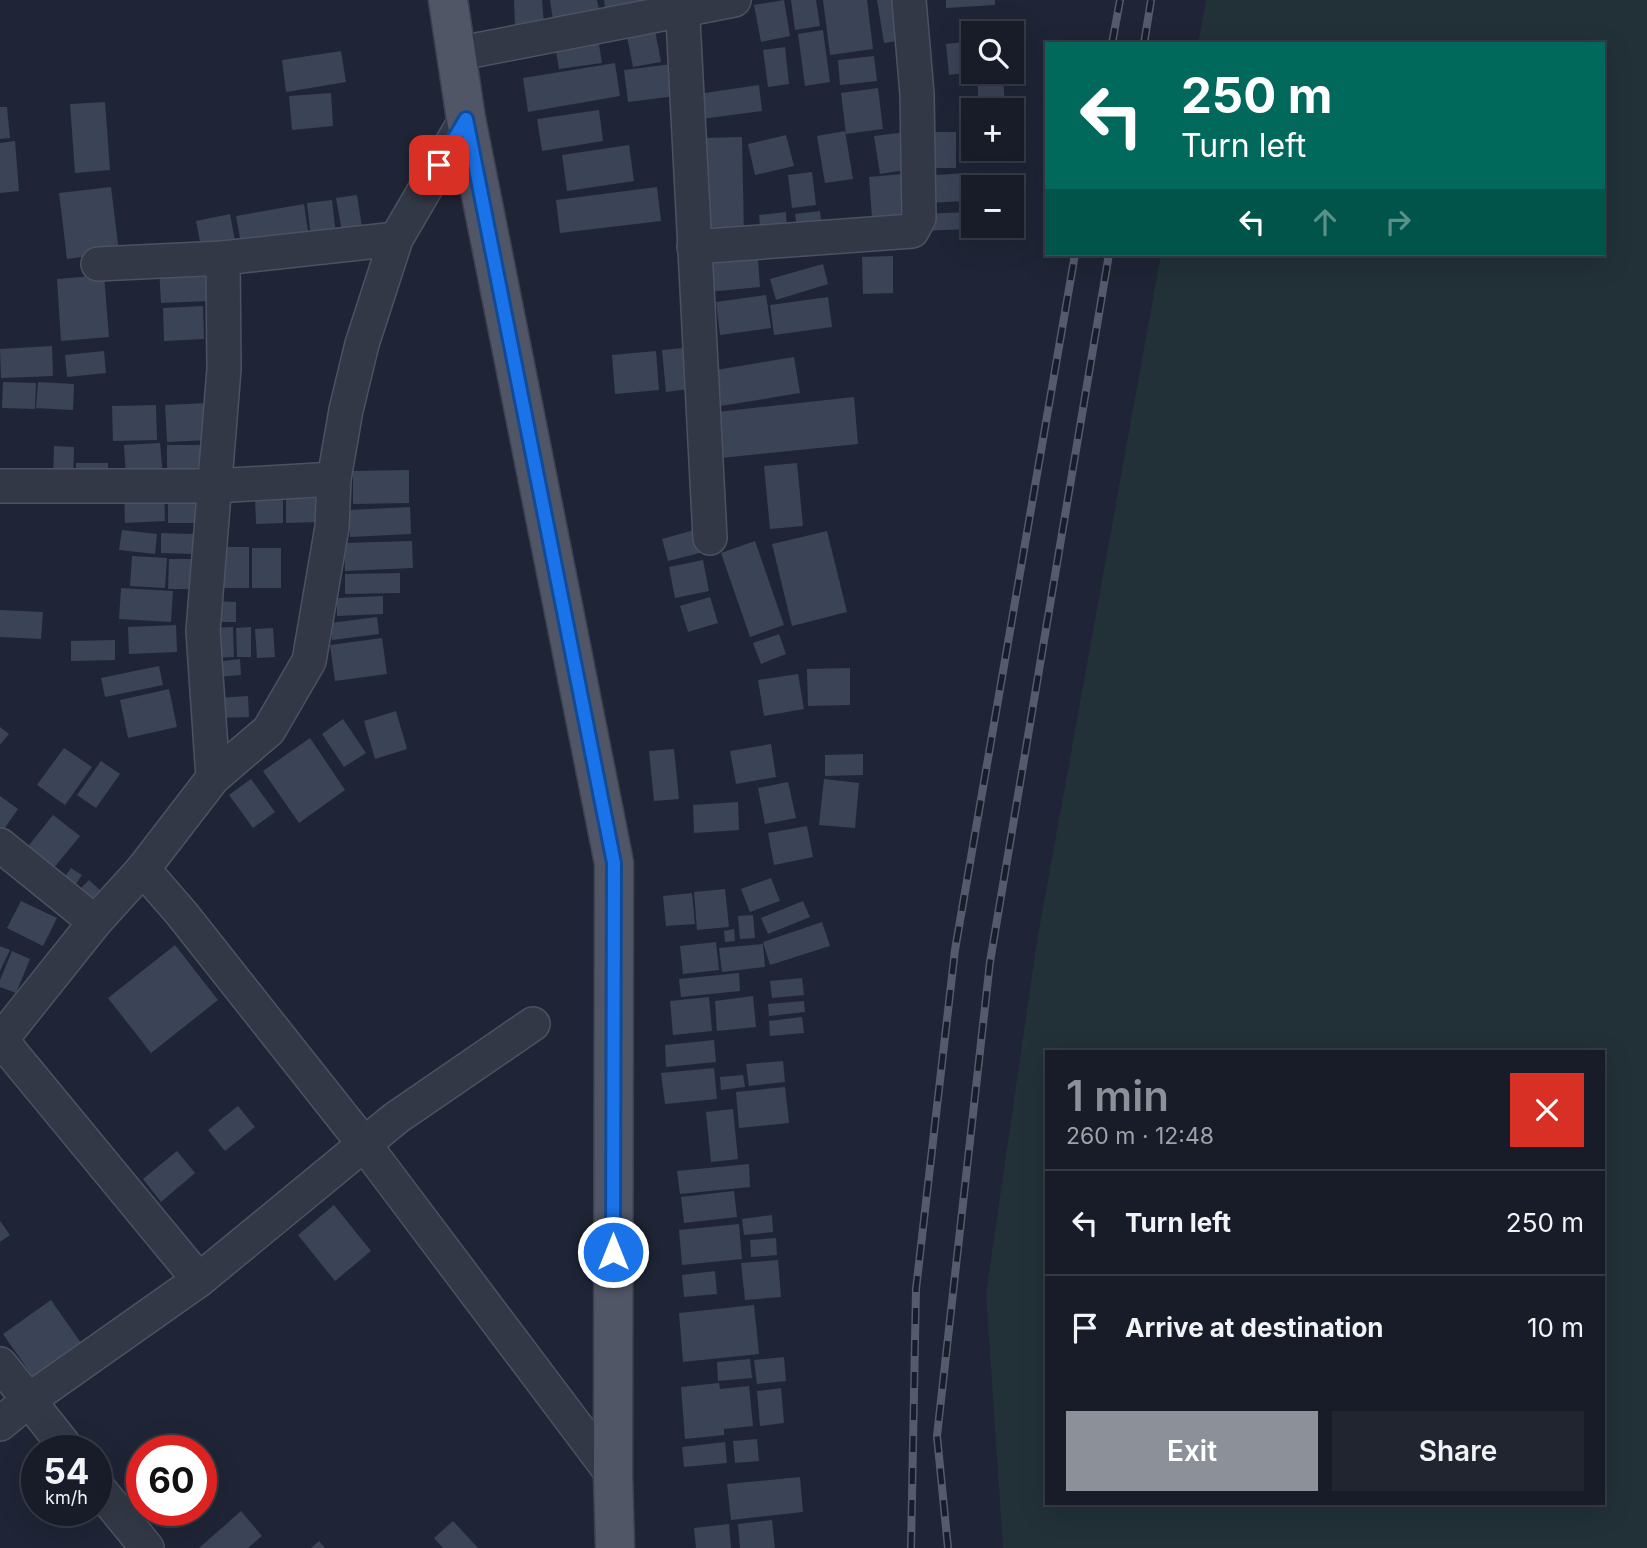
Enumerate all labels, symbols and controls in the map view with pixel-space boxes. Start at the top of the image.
map controls [961,21,1024,238]
button: search [961,21,1024,84]
text: 250 m [1181,66,1333,125]
icon: left [1066,70,1157,161]
button: + [961,98,1024,161]
text: Turn left [1181,126,1306,165]
pin [409,135,469,195]
icon: arrive [420,146,458,184]
button: − [961,175,1024,238]
icon: left [1233,203,1271,241]
icon: ahead [1306,203,1344,241]
icon: right [1379,203,1417,241]
text: 1 min [1066,1070,1169,1121]
button: close [1510,1073,1584,1147]
text: 260 m · 12:48 [1066,1122,1214,1150]
icon: left [1066,1204,1104,1242]
text: Turn left [1125,1207,1231,1238]
text: 250 m [1506,1207,1584,1238]
position arrow [576,1215,650,1289]
icon: arrive [1066,1309,1104,1347]
text: Arrive at destination [1125,1312,1384,1343]
text: 10 m [1527,1312,1584,1343]
button: Exit [1066,1411,1318,1491]
button: Share [1332,1411,1584,1491]
speed limit sign: 60 [126,1435,217,1526]
text: 54 [43,1450,90,1492]
text: km/h [45,1487,88,1508]

